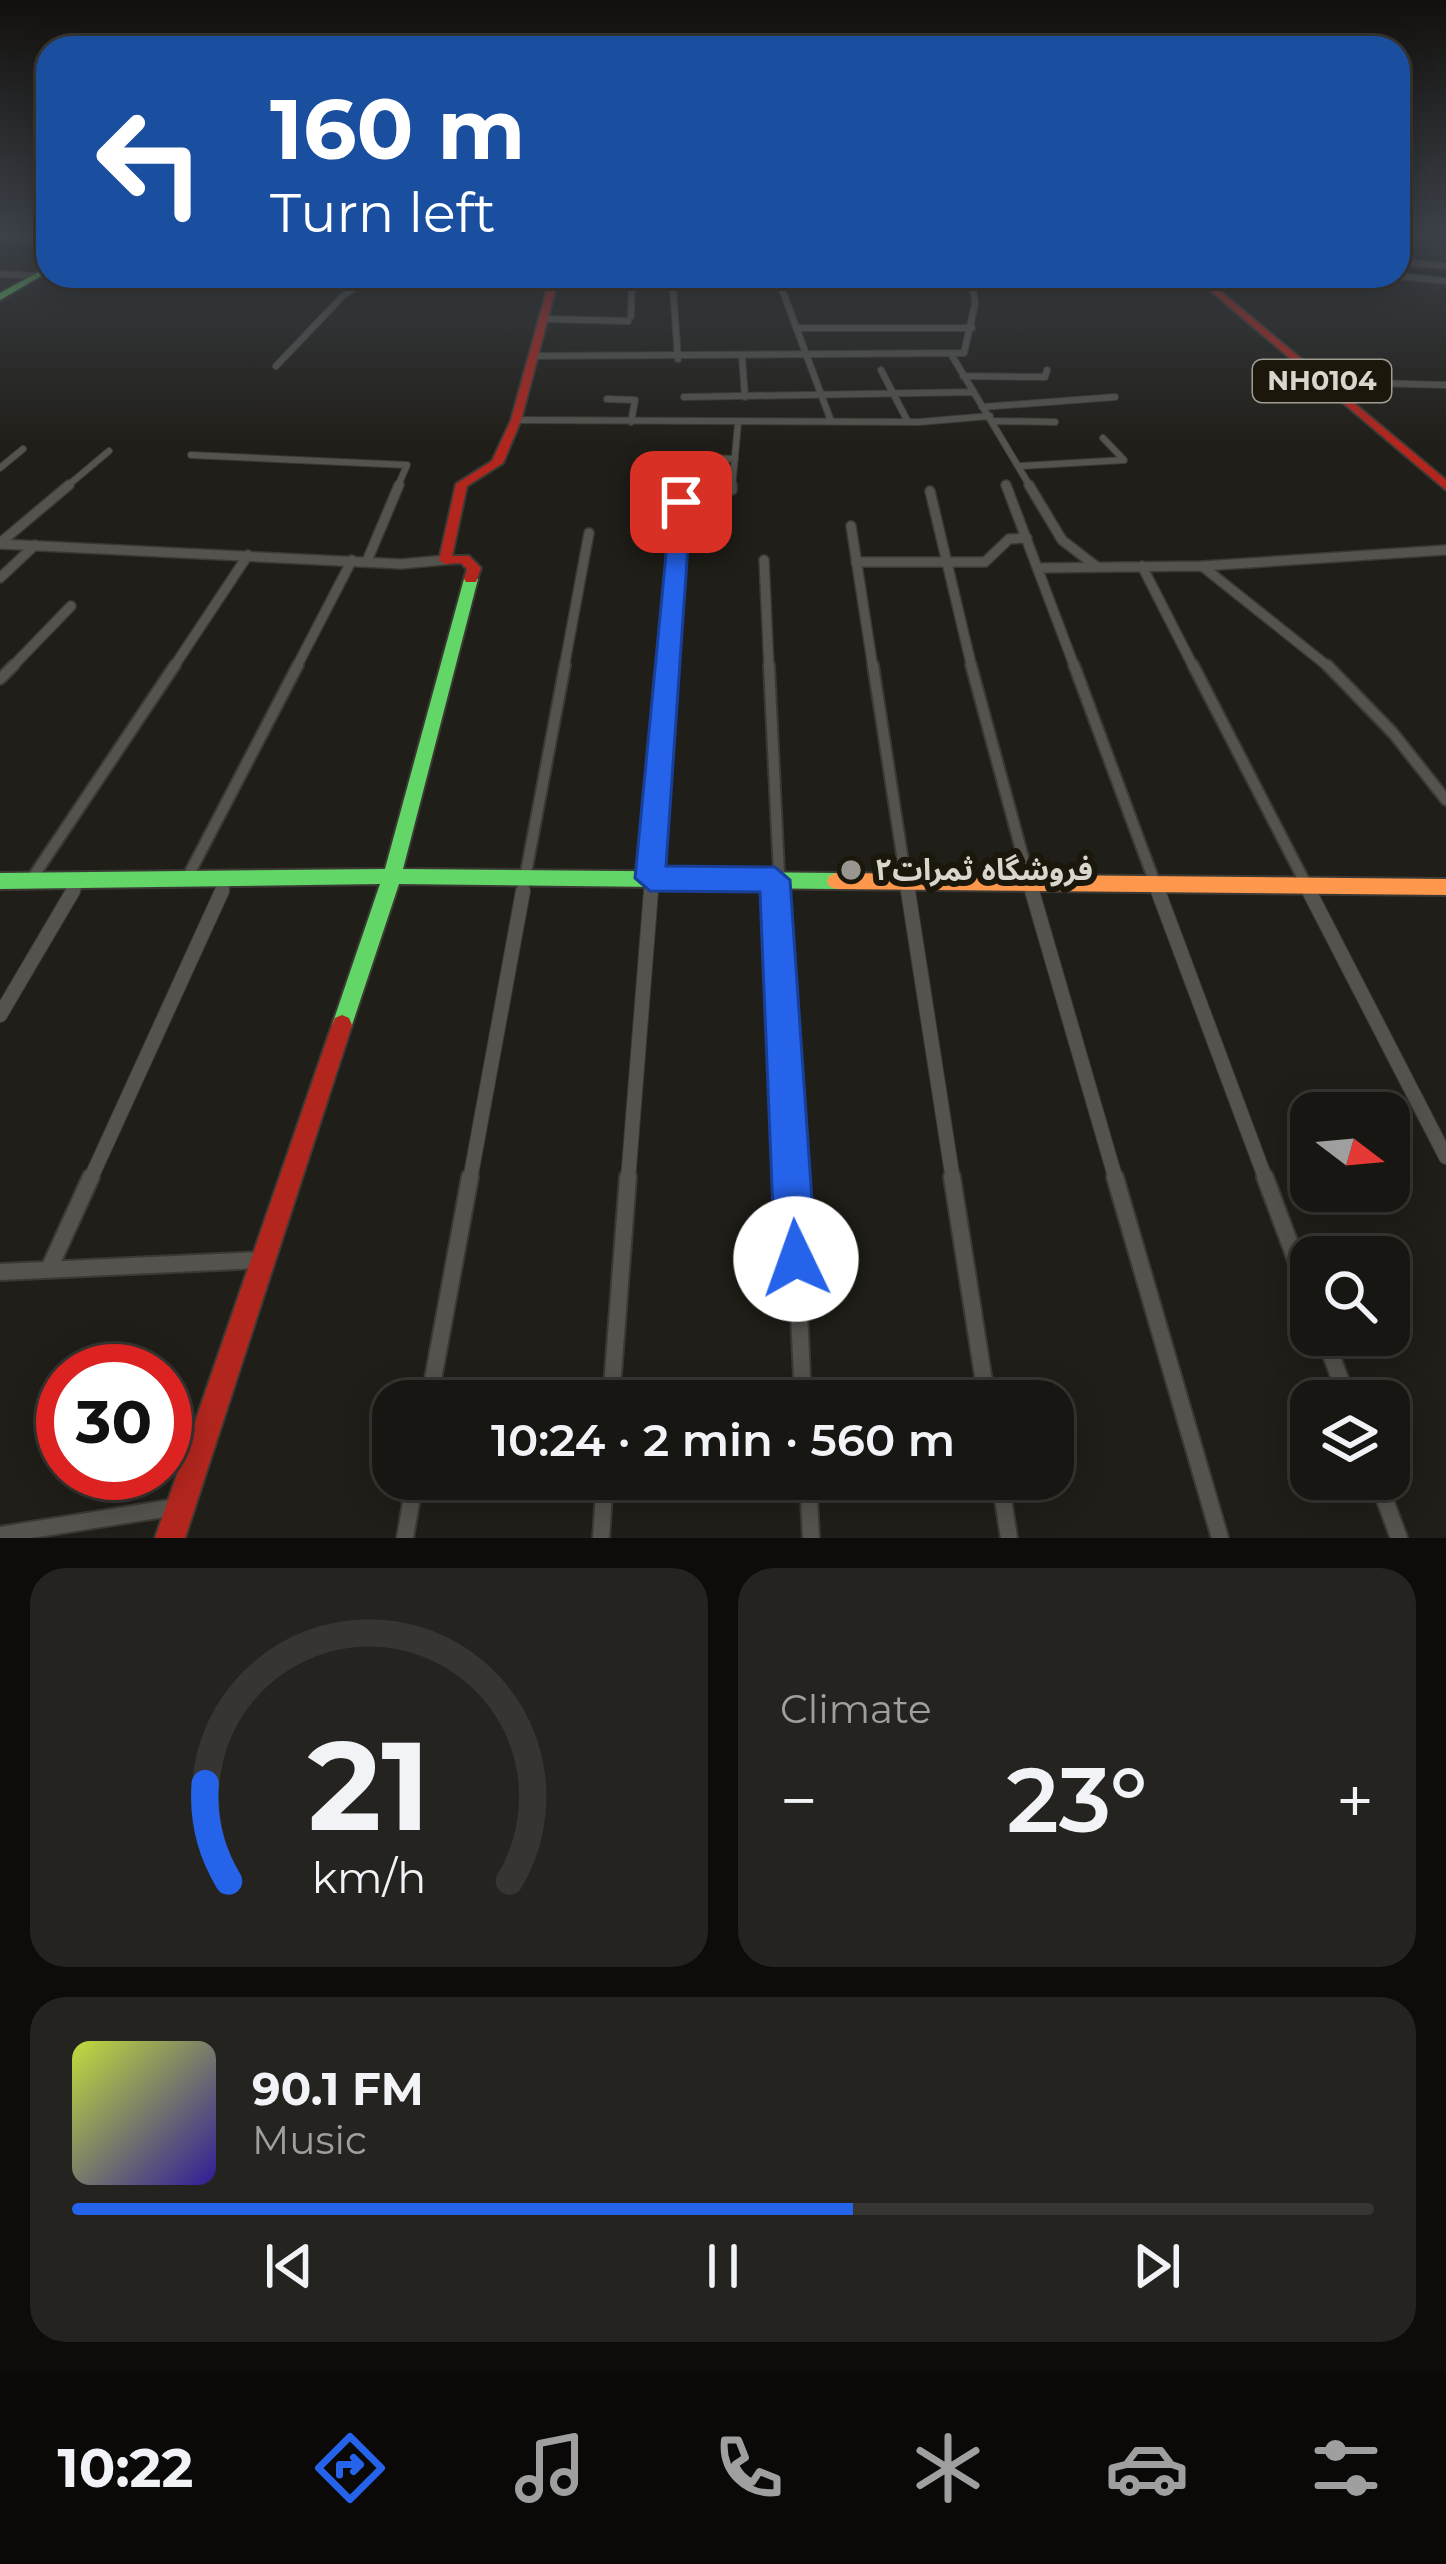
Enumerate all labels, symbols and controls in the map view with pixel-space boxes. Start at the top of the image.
text: 160 m [270,78,525,180]
icon: left [72,84,228,240]
text: Turn left [270,180,496,246]
road number: NH0104 [1253,360,1391,402]
pin [630,451,732,553]
icon: arrive [648,469,714,535]
place label: فروشگاه ثمرات٢ [875,851,1093,888]
marker: فروشگاه ثمرات٢ [838,857,864,883]
north arrow [1290,1092,1410,1212]
map controls [1290,1092,1410,1500]
position arrow [733,1196,859,1322]
button: search [1290,1236,1410,1356]
speed limit sign: 30 [36,1344,192,1500]
button: layers [1290,1380,1410,1500]
text: 10:24 · 2 min · 560 m [491,1412,955,1467]
text: Climate [780,1685,932,1733]
text: 21 [308,1709,430,1861]
text: 23° [1006,1745,1148,1855]
text: − [780,1760,818,1841]
text: + [1336,1760,1374,1841]
text: km/h [312,1850,426,1903]
text: 90.1 FM [252,2061,424,2116]
text: Music [252,2116,367,2164]
icon: previous [256,2233,322,2299]
icon: pause [690,2233,756,2299]
icon: next [1124,2233,1190,2299]
icon: directions [308,2426,392,2510]
icon: music [508,2426,592,2510]
icon: phone [707,2426,791,2510]
icon: climate [906,2426,990,2510]
icon: car [1105,2426,1189,2510]
icon: filters [1304,2426,1388,2510]
text: 10:22 [58,2435,193,2501]

